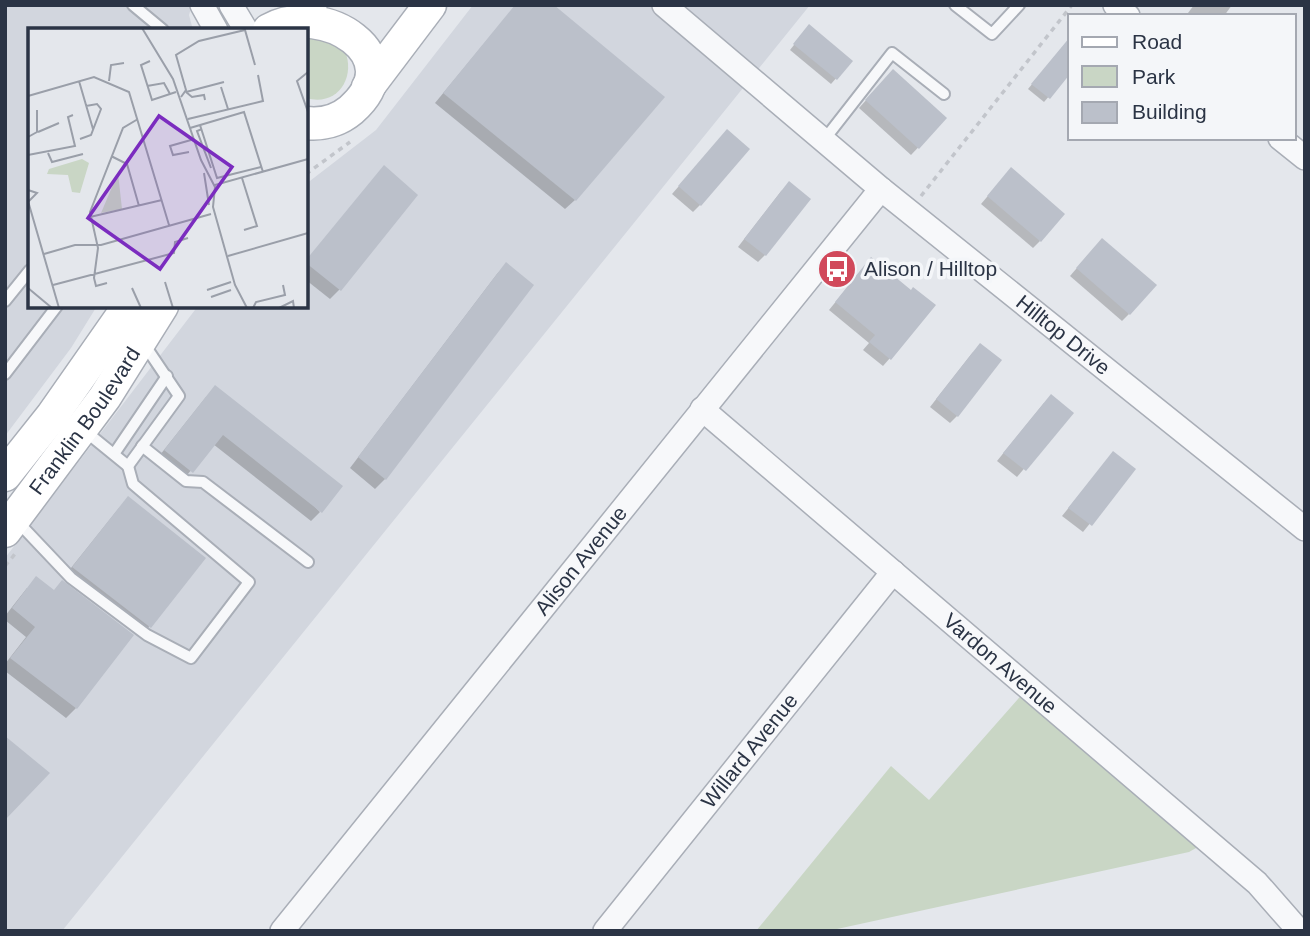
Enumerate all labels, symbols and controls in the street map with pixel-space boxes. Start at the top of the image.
legend [1068,14,1296,140]
inset map [28,28,308,308]
text: Road [1132,30,1182,53]
text: Park [1132,65,1176,88]
text: Building [1132,100,1207,123]
bus stop icon: Alison / Hilltop [816,248,858,290]
place label: Alison / Hilltop [864,257,997,280]
street label: Hilltop Drive [1012,290,1115,379]
street label: Franklin Boulevard [24,343,144,499]
street label: Alison Avenue [530,501,631,619]
street label: Vardon Avenue [939,608,1062,718]
street label: Willard Avenue [696,689,802,812]

